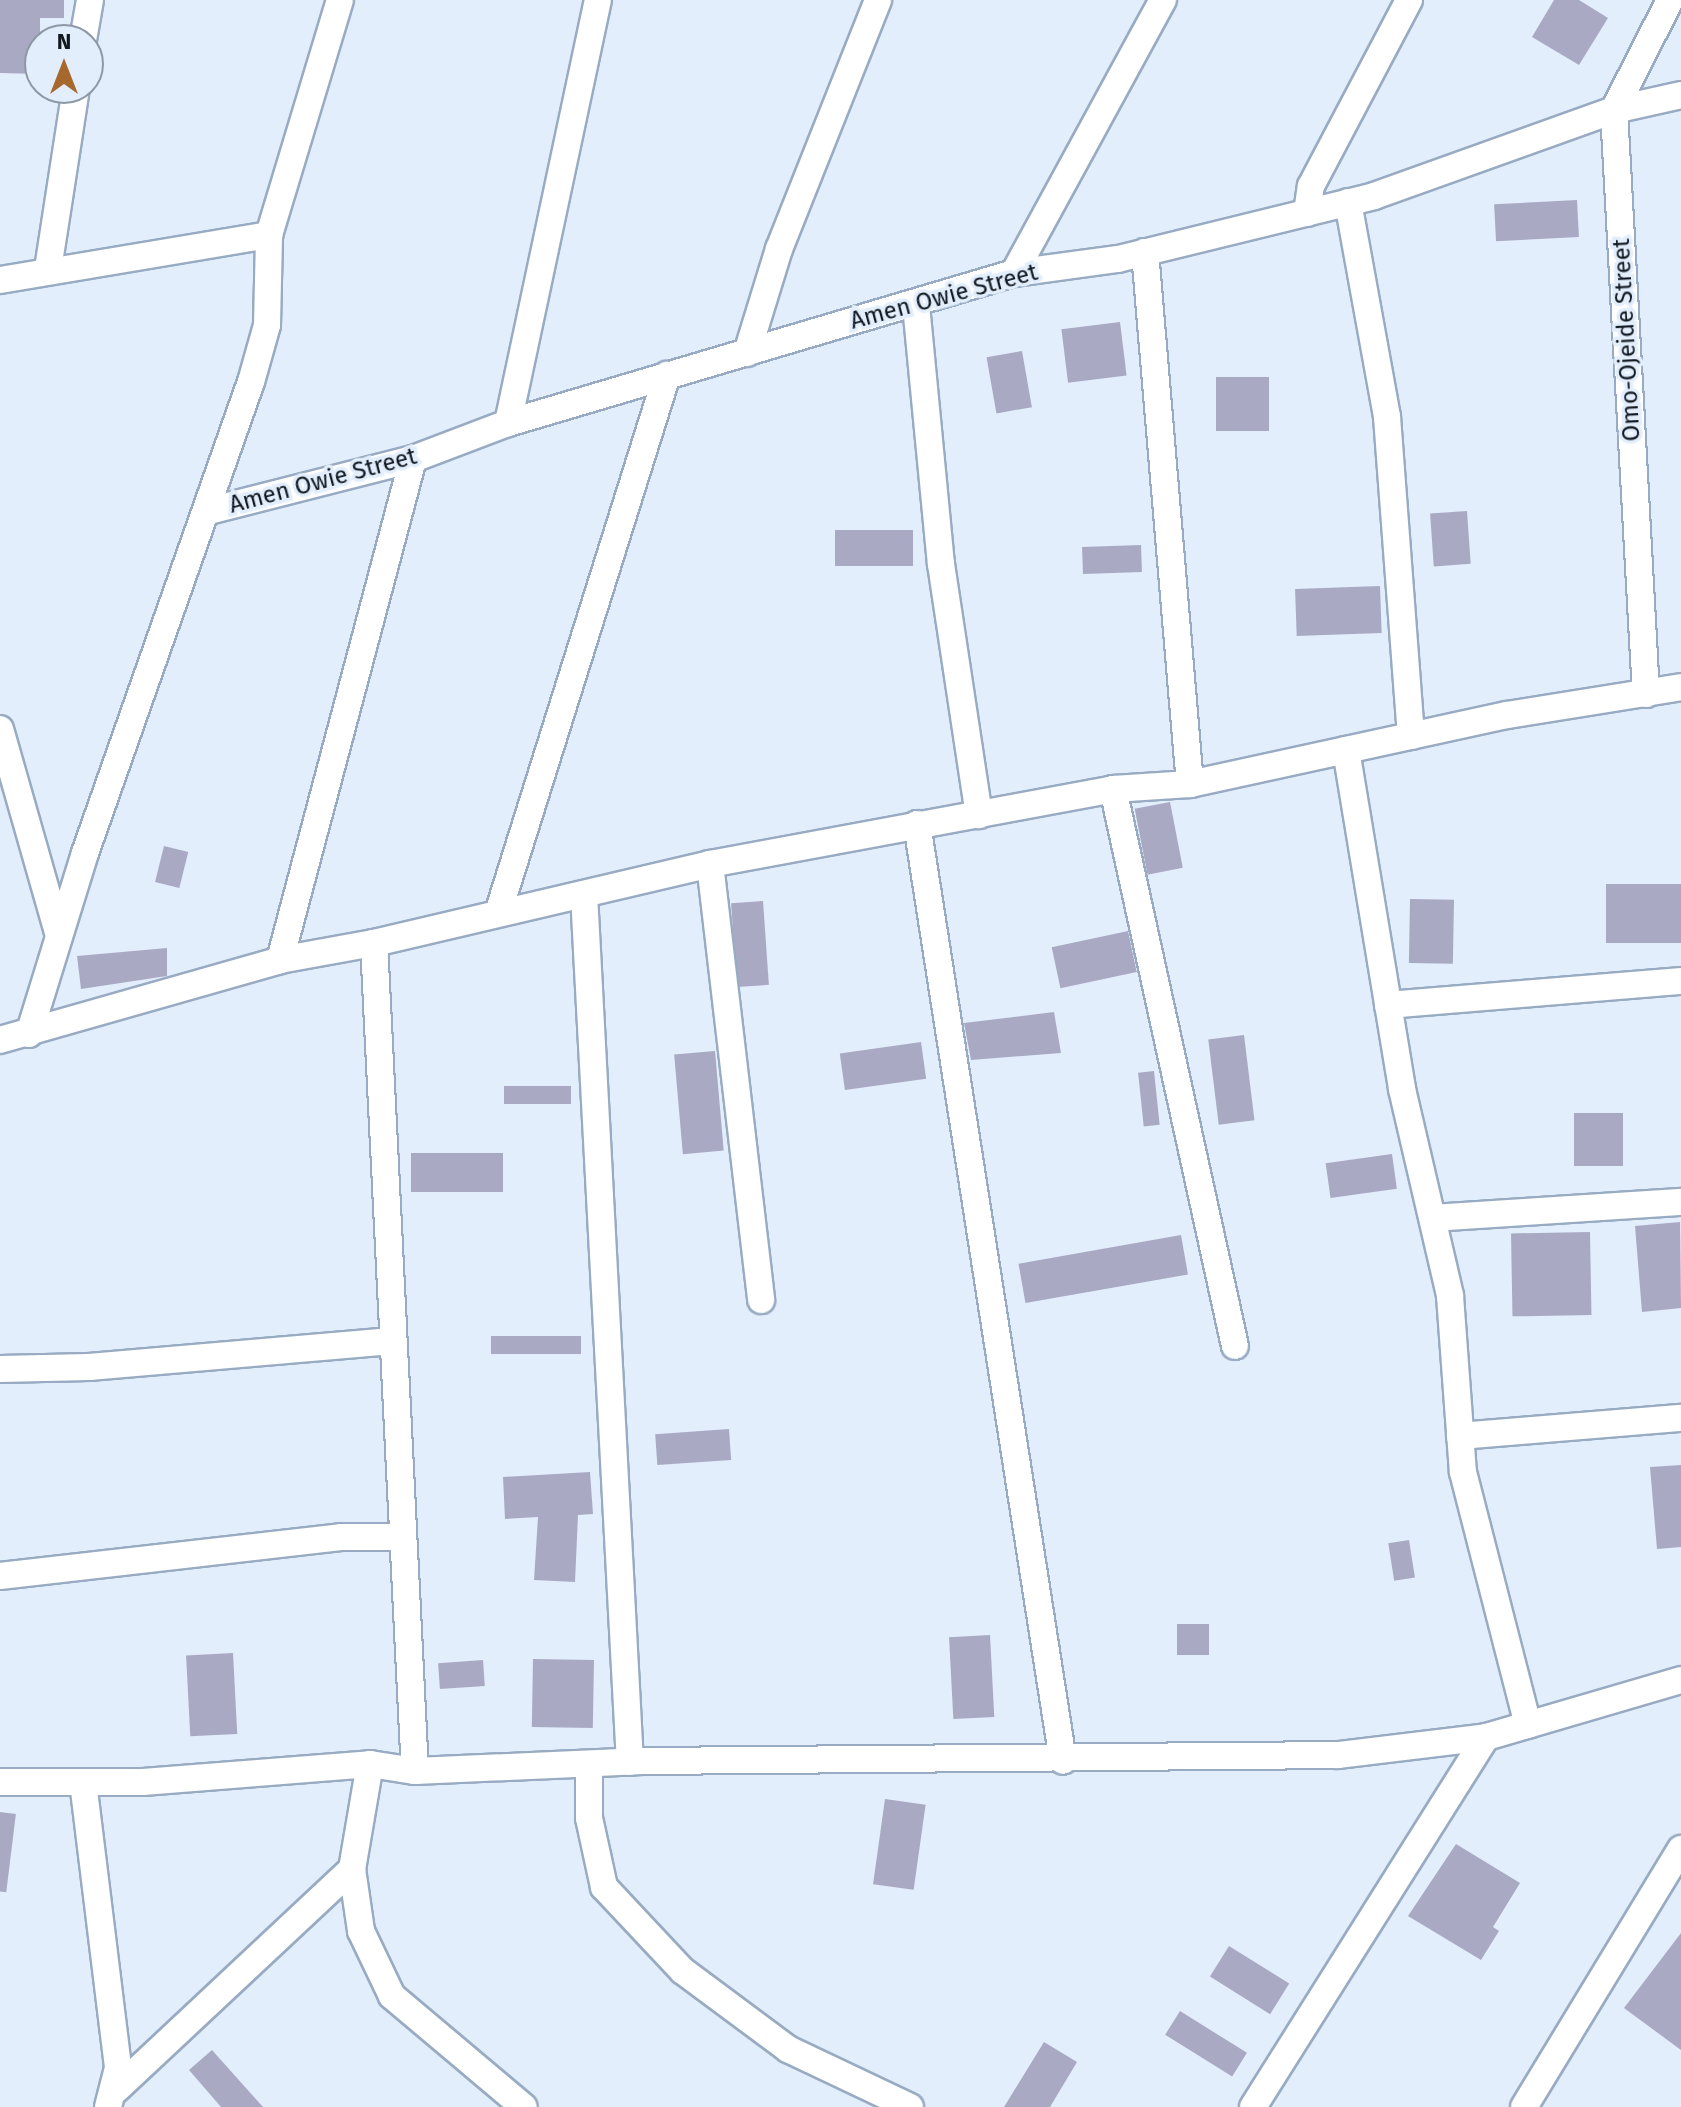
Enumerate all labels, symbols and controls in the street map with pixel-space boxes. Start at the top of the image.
north arrow [24,24,104,104]
text: N [57,28,71,55]
street label: Omo-Ojeide Street [1607,238,1647,442]
street label: Amen Owie Street [847,258,1041,336]
street label: Amen Owie Street [226,442,420,520]

